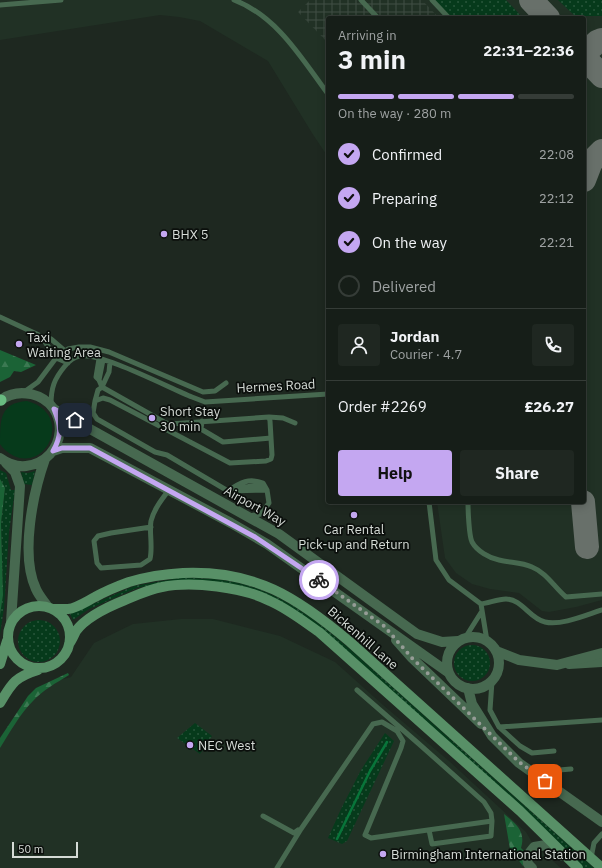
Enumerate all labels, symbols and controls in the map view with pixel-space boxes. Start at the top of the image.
text: Arriving in [338,27,397,44]
text: 22:31–22:36 [483,41,574,60]
text: 3 min [338,42,406,76]
text: On the way · 280 m [338,105,451,122]
icon: check [338,143,360,165]
text: Confirmed [372,145,442,164]
text: 22:08 [539,146,574,163]
icon: check [338,187,360,209]
text: Preparing [372,189,437,208]
text: 22:12 [539,190,574,207]
place label: BHX 5 [172,226,209,243]
marker: BHX 5 [159,229,169,239]
icon: check [338,231,360,253]
text: On the way [372,233,447,252]
text: 22:21 [539,234,574,251]
text: Delivered [372,277,436,296]
button: person [338,324,380,366]
button: phone [532,324,574,366]
text: Jordan [390,327,439,346]
place label: Taxi Waiting Area [27,329,101,361]
marker: Taxi Waiting Area [14,339,24,349]
text: Courier · 4.7 [390,346,462,363]
street label: Hermes Road [236,375,316,397]
text: Order #2269 [338,397,427,416]
text: £26.27 [525,397,574,416]
pin [58,403,92,437]
place label: Short Stay 30 min [160,403,221,435]
icon: home [64,409,86,431]
marker: Short Stay 30 min [147,413,157,423]
button: Help [338,450,452,496]
button: Share [460,450,574,496]
street label: Airport Way [221,482,289,530]
marker: Car Rental Pick-up and Return [349,510,359,520]
place label: Car Rental Pick-up and Return [298,521,410,553]
courier [299,560,339,600]
icon: bike [308,569,330,591]
street label: Bickenhill Lane [324,603,402,673]
place label: NEC West [198,737,255,754]
marker: NEC West [185,740,195,750]
pin [528,764,562,798]
icon: bag [534,770,556,792]
scale bar [12,840,78,859]
text: 50 m [18,842,43,856]
place label: Birmingham International Station [391,846,586,863]
marker: Birmingham International Station [378,849,388,859]

